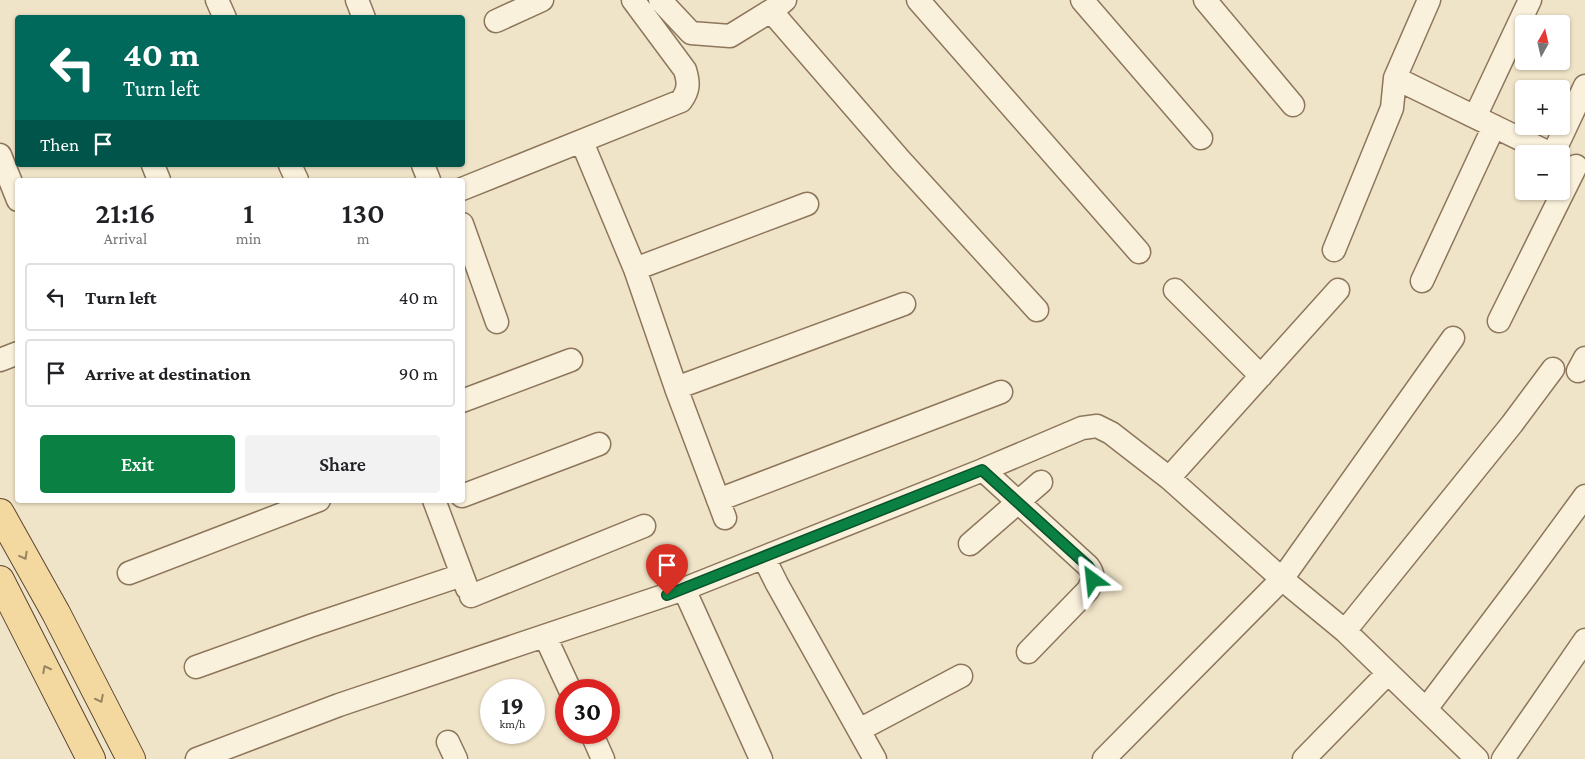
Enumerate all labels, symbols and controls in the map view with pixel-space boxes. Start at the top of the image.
north arrow [1515,15,1570,70]
map controls [1515,15,1570,200]
icon: left [40,35,105,100]
text: 40 m [123,35,200,74]
text: Turn left [123,76,200,101]
button: + [1515,80,1570,135]
icon: arrive [89,130,117,158]
text: Then [40,134,79,155]
button: − [1515,145,1570,200]
text: 21:16 [95,196,155,229]
text: 1 [243,196,254,229]
text: 130 [342,196,385,229]
text: Arrival [104,230,147,247]
text: min [236,230,261,247]
text: m [357,230,370,247]
icon: left [42,283,70,311]
text: Turn left [85,287,157,308]
text: 40 m [399,287,438,308]
icon: arrive [42,359,70,387]
text: Arrive at destination [85,363,251,384]
text: 90 m [399,363,438,384]
button: Exit [40,435,235,493]
button: Share [245,435,440,493]
pin [646,544,688,595]
one-way arrow [18,550,28,559]
icon: arrive [653,551,681,579]
position arrow [1066,553,1118,605]
one-way arrow [42,665,52,674]
speed limit sign: 30 [555,679,620,744]
text: 19 [501,692,524,719]
one-way arrow [94,694,104,703]
text: km/h [500,717,525,731]

